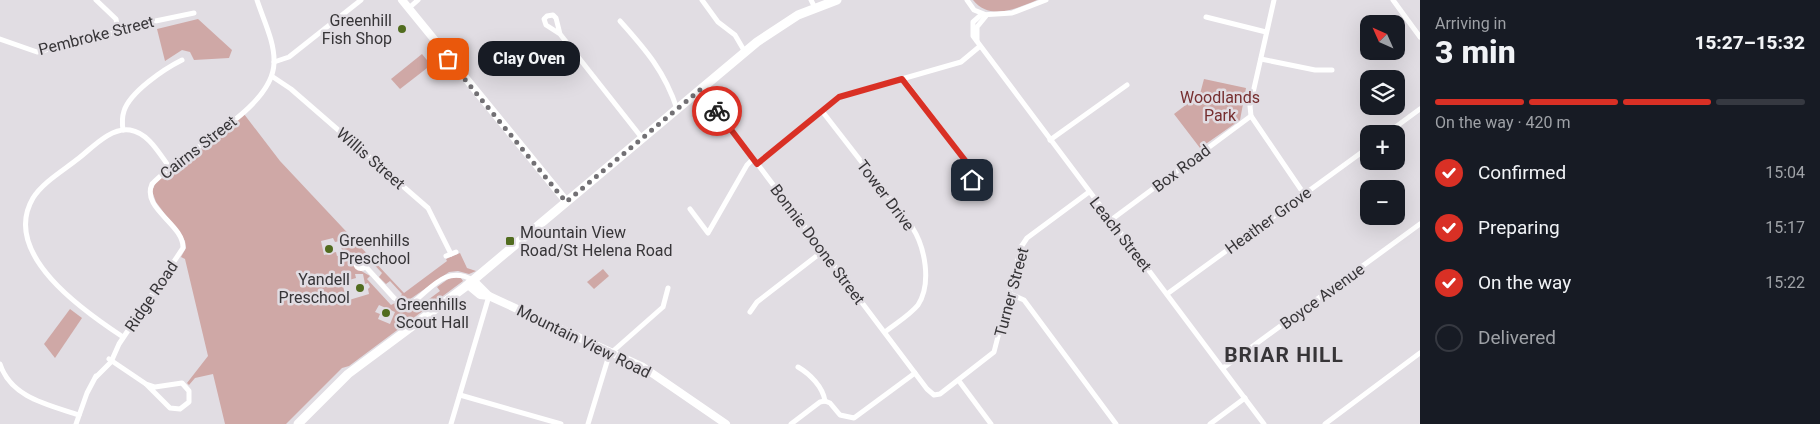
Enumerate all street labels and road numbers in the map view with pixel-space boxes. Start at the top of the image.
street label: Pembroke Street [36,12,156,59]
street label: Cairns Street [156,112,240,183]
street label: Willis Street [333,124,409,193]
street label: Box Road [1149,140,1214,196]
street label: Tower Drive [853,156,918,234]
street label: Bonnie Doone Street [766,181,869,308]
street label: Heather Grove [1222,183,1315,258]
street label: Leach Street [1086,193,1156,275]
street label: Turner Street [990,245,1033,339]
street label: Ridge Road [121,257,182,335]
street label: Boyce Avenue [1276,259,1368,333]
street label: Mountain View Road [514,301,654,382]

